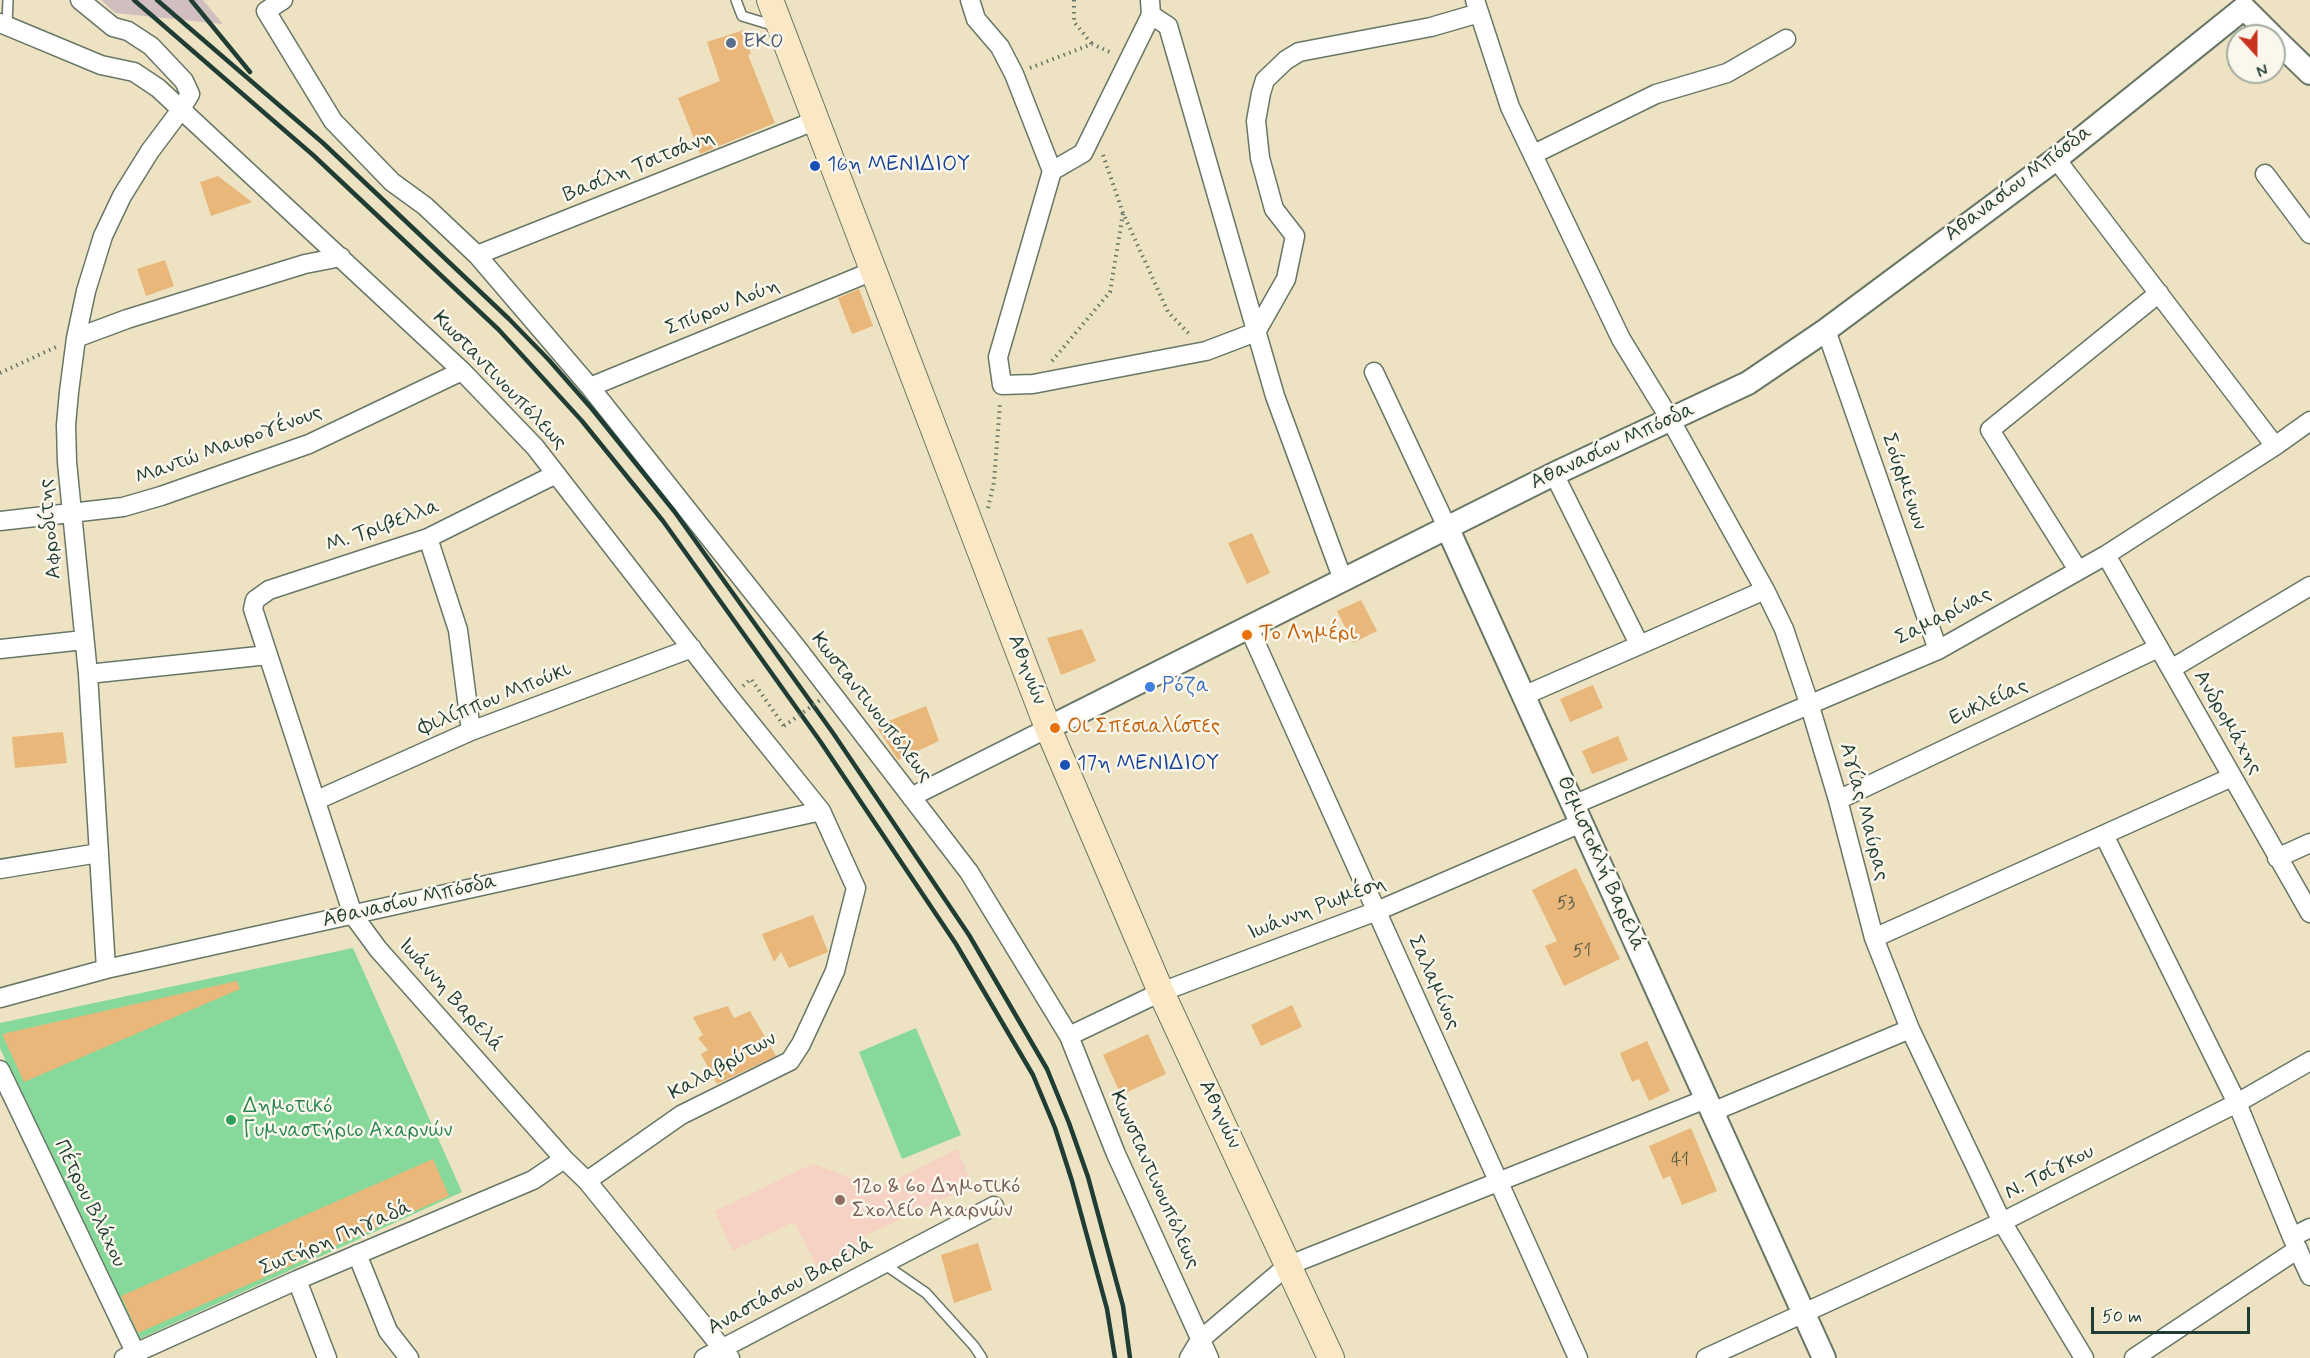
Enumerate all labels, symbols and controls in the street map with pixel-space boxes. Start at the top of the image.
north arrow [2226,24,2286,84]
place label: EKO [743,30,784,56]
marker: EKO [724,36,738,50]
text: N [2253,58,2271,81]
street label: Αθανασίου Μπόσδα [1940,120,2098,248]
street label: Βασίλη Τσιτσάνη [560,125,718,209]
place label: 16η ΜΕΝΙΔΙΟΥ [827,153,970,179]
marker: 16η ΜΕΝΙΔΙΟΥ [808,159,822,173]
street label: Σπύρου Λούη [662,274,784,342]
street label: Κωσταντινουπόλεως [426,306,572,456]
street label: Αθανασίου Μπόσδα [1527,398,1699,496]
street label: Μαντώ Μαυρογένους [132,400,326,492]
street label: Σούρμενων [1875,430,1931,534]
street label: Αφροδίτης [34,478,68,580]
street label: Μ. Τριβελλα [323,495,443,559]
street label: Σαμαρίνας [1892,582,1996,652]
place label: Το Λημέρι [1259,622,1357,648]
street label: Κωσταντινουπόλεως [805,628,937,788]
marker: Το Λημέρι [1240,628,1254,642]
street label: Αθηνών [1001,631,1051,709]
street label: Φιλίππου Μπούκι [415,658,575,742]
street label: Ανδρομάχης [2187,666,2267,780]
place label: Ρόζα [1162,674,1209,700]
street label: Ευκλείας [1946,674,2032,732]
marker: Ρόζα [1143,680,1157,694]
place label: Οι Σπεσιαλίστες [1067,715,1220,741]
marker: Οι Σπεσιαλίστες [1048,721,1062,735]
street label: Αγίας Μαύρας [1832,740,1894,884]
place label: 17η ΜΕΝΙΔΙΟΥ [1077,752,1219,778]
marker: 17η ΜΕΝΙΔΙΟΥ [1058,758,1072,772]
street label: Θεμιστοκλή Βαρελά [1550,773,1650,955]
street label: Αθανασίου Μπόσδα [320,870,500,934]
street label: Ιωάννη Ρωμέση [1245,871,1389,947]
house number: 53 [1557,893,1575,915]
street label: Σαλαμίνος [1401,932,1465,1034]
street label: Ιωάννη Βαρελά [392,934,508,1058]
house number: 51 [1573,941,1591,963]
street label: Καλαβρύτων [665,1027,781,1107]
street label: Αθηνών [1192,1077,1246,1153]
street label: Κωνσταντινουπόλεως [1103,1087,1205,1273]
place label: Δημοτικό Γυμναστήριο Αχαρνών [243,1095,452,1145]
marker: Δημοτικό Γυμναστήριο Αχαρνών [224,1113,238,1127]
street label: Πέτρου Βλάχου [47,1136,131,1272]
street label: Ν. Τσίγκου [2001,1140,2099,1206]
house number: 41 [1671,1150,1689,1172]
place label: 12ο & 6ο Δημοτικό Σχολείο Αχαρνών [852,1175,1020,1225]
marker: 12ο & 6ο Δημοτικό Σχολείο Αχαρνών [833,1193,847,1207]
street label: Σωτήρη Πηγαδά [256,1196,416,1282]
street label: Αναστάσιου Βαρελά [704,1233,878,1341]
scale bar [2094,1295,2253,1333]
text: 50 m [2102,1305,2142,1329]

